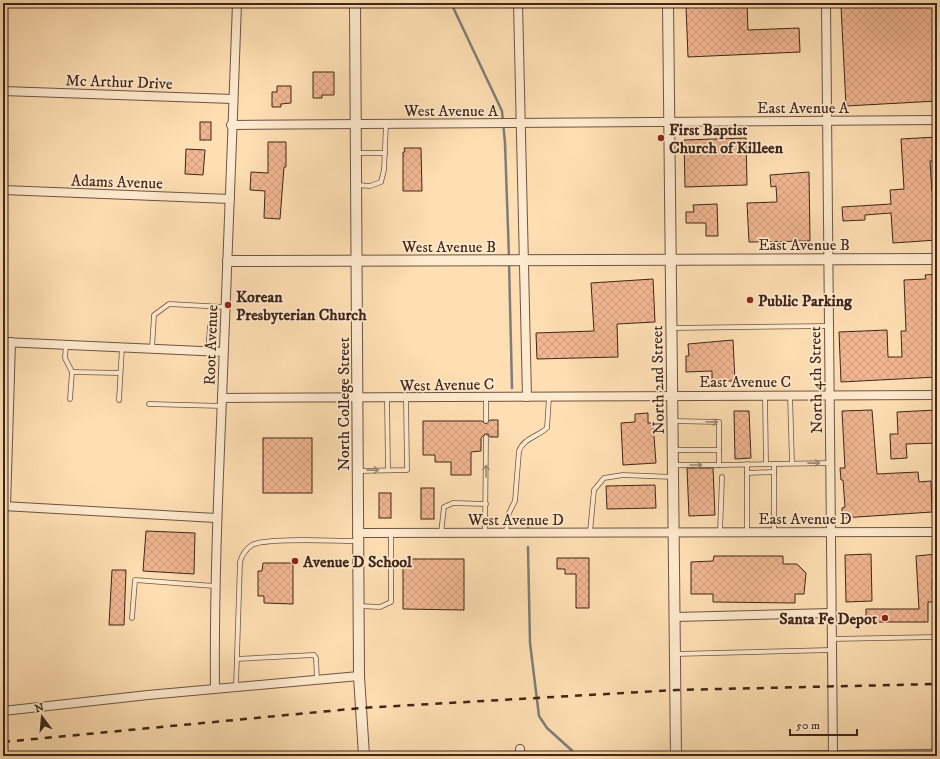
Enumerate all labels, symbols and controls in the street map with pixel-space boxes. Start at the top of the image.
street label: Mc Arthur Drive [65,70,173,94]
street label: East Avenue A [757,98,850,118]
street label: West Avenue A [403,101,499,121]
place label: First Baptist Church of Killeen [669,120,784,158]
marker: First Baptist Church of Killeen [656,133,666,143]
street label: Adams Avenue [71,170,164,194]
street label: East Avenue B [758,235,850,255]
street label: West Avenue B [401,237,496,257]
place label: Korean Presbyterian Church [236,287,367,325]
place label: Public Parking [758,291,853,311]
marker: Public Parking [745,295,755,305]
marker: Korean Presbyterian Church [223,300,233,310]
street label: Root Avenue [200,304,222,386]
street label: North 2nd Street [647,325,669,435]
street label: North 4th Street [805,326,827,434]
street label: North College Street [334,337,354,471]
street label: East Avenue C [699,372,791,392]
street label: West Avenue C [399,374,494,396]
one-way arrow [705,419,718,426]
one-way arrow [807,459,820,467]
one-way arrow [689,461,702,469]
one-way arrow [482,465,490,478]
one-way arrow [366,467,379,474]
street label: East Avenue D [758,509,852,529]
street label: West Avenue D [467,510,564,530]
place label: Avenue D School [302,552,413,572]
marker: Avenue D School [290,556,300,566]
place label: Santa Fe Depot [779,609,878,629]
marker: Santa Fe Depot [880,613,890,623]
north arrow [22,697,62,737]
text: N [33,700,46,716]
scale bar [790,711,857,737]
text: 50 m [796,718,820,733]

